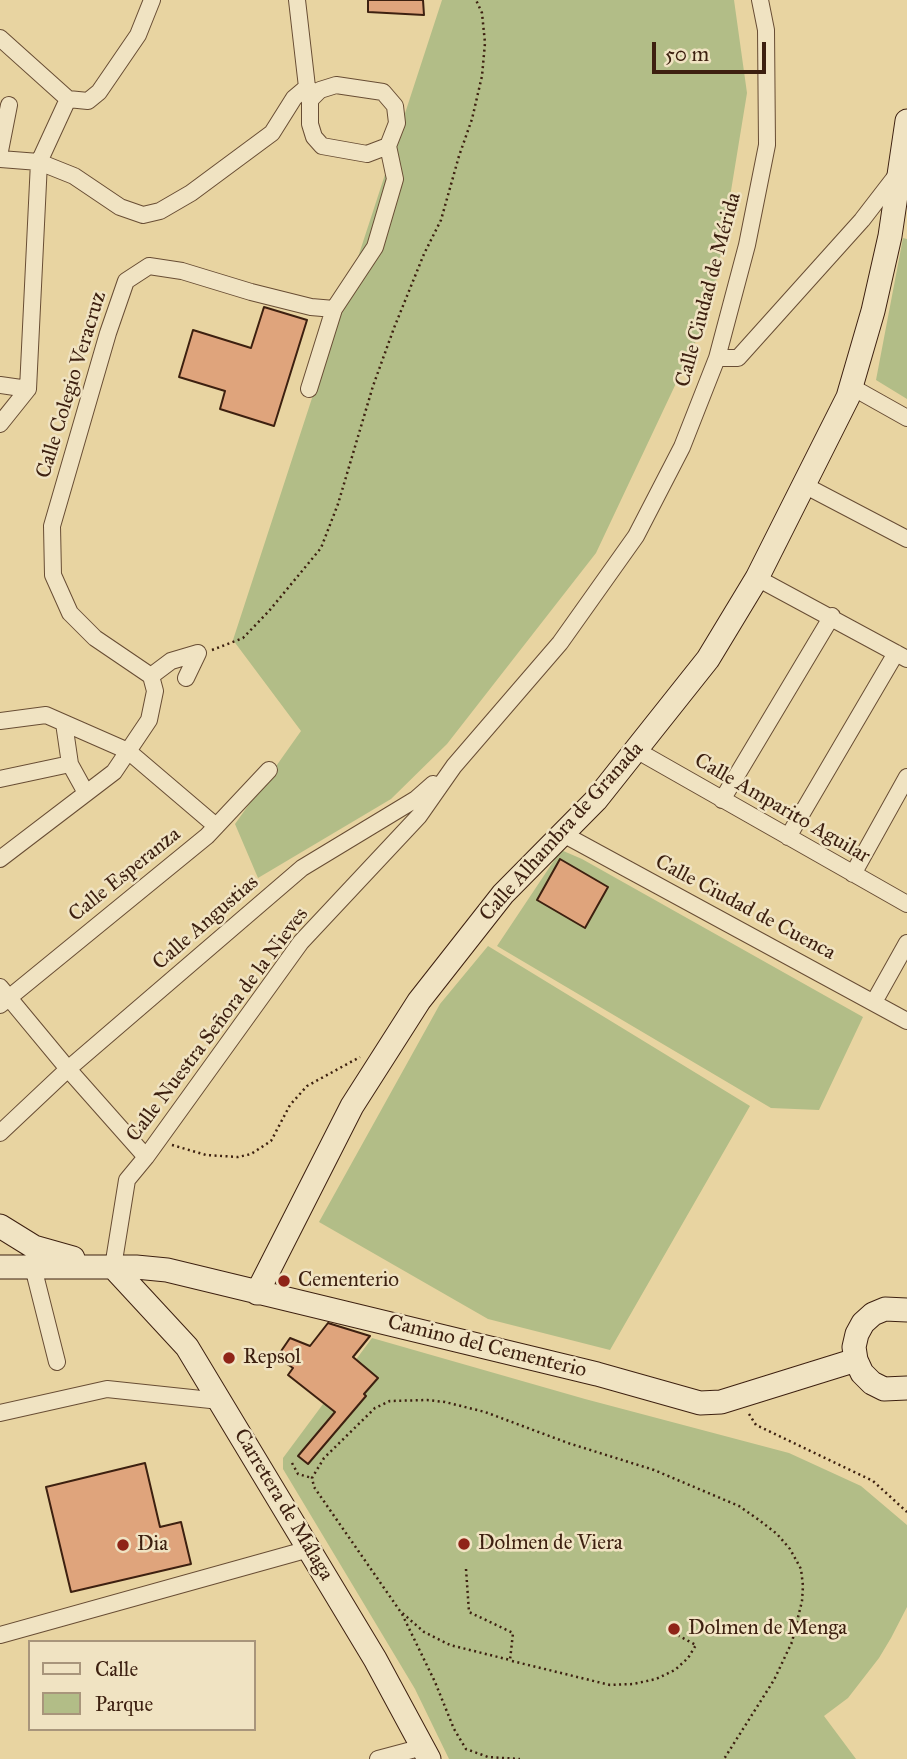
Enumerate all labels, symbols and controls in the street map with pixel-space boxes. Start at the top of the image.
scale bar [655,28,769,72]
text: 50 m [665,41,709,67]
street label: Calle Ciudad de Mérida [671,190,747,390]
street label: Calle Colegio Veracruz [32,288,112,482]
street label: Calle Alhambra de Granada [475,737,649,927]
street label: Calle Amparito Aguilar [690,748,874,870]
street label: Calle Esperanza [64,822,186,928]
street label: Calle Ciudad de Cuenca [651,850,839,966]
street label: Calle Angustias [148,870,264,976]
street label: Calle Nuestra Señora de la Nieves [122,903,314,1147]
place label: Cementerio [298,1268,399,1294]
marker: Cementerio [276,1273,292,1289]
street label: Camino del Cementerio [385,1310,589,1384]
place label: Repsol [243,1345,301,1371]
marker: Repsol [221,1350,237,1366]
street label: Carretera de Málaga [228,1425,338,1585]
place label: Dolmen de Viera [478,1531,623,1557]
place label: Dia [137,1532,168,1558]
marker: Dolmen de Viera [456,1536,472,1552]
marker: Dia [115,1537,131,1553]
place label: Dolmen de Menga [688,1616,847,1642]
marker: Dolmen de Menga [666,1621,682,1637]
legend [28,1640,256,1731]
text: Calle [95,1656,138,1682]
text: Parque [95,1691,153,1717]

